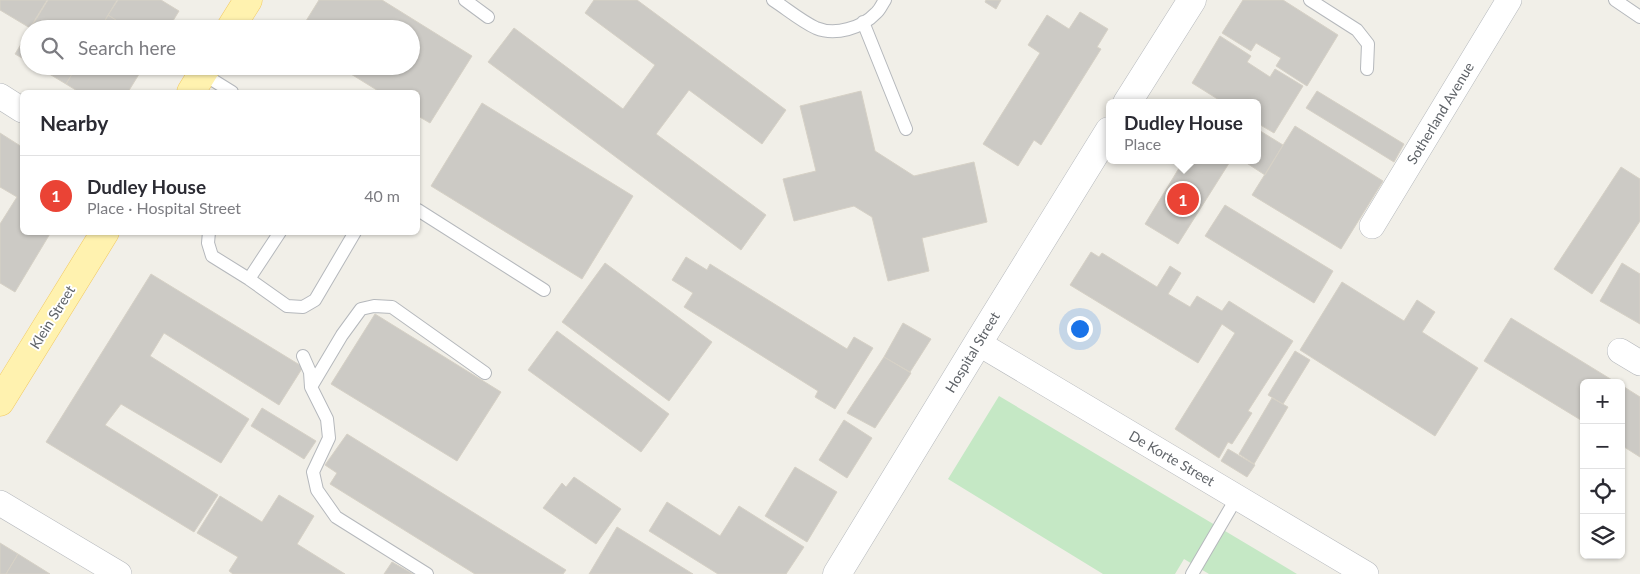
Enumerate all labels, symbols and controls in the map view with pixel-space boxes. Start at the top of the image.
search box [20,20,420,75]
icon: search [38,34,66,62]
text: Search here [78,36,176,59]
street label: Sotherland Avenue [1403,59,1477,167]
popup [1106,99,1261,164]
text: Nearby [40,110,108,135]
text: Dudley House [1124,111,1243,134]
text: Place [1124,134,1161,153]
text: Dudley House [87,175,206,198]
pin: 1 [1167,180,1199,218]
text: 1 [51,186,61,205]
text: 40 m [364,186,400,205]
text: Place · Hospital Street [87,198,241,217]
street label: Klein Street [26,282,78,352]
street label: Hospital Street [941,308,1003,396]
your location [1067,316,1093,342]
map controls [1580,379,1625,559]
button: + [1580,379,1625,424]
button: − [1580,424,1625,469]
street label: De Korte Street [1126,427,1218,489]
button: locate [1580,469,1625,514]
button: layers [1580,514,1625,559]

